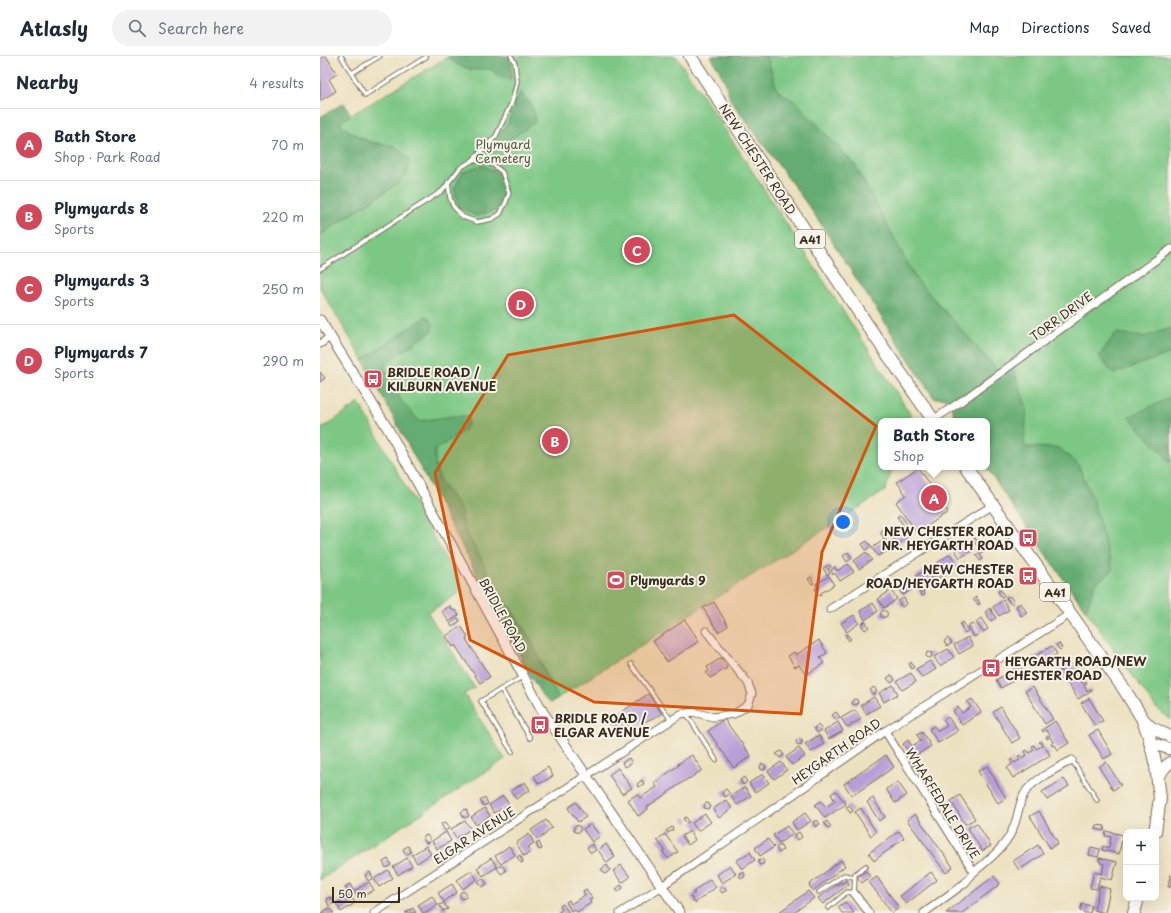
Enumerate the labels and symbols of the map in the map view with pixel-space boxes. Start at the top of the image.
street label: NEW CHESTER ROAD [715,100,801,218]
park label: Plymyard Cemetery [475,135,531,167]
road number: A41 [795,230,825,248]
pin: C [624,235,650,265]
street label: TORR DRIVE [1026,287,1096,345]
pin: D [508,289,534,319]
place label: BRIDLE ROAD / KILBURN AVENUE [387,363,497,395]
bus stop icon: BRIDLE ROAD / KILBURN AVENUE [362,368,384,390]
pin: B [542,426,568,456]
pin: A [921,483,947,513]
your location [833,512,853,532]
place label: NEW CHESTER ROAD NR. HEYGARTH ROAD [882,522,1014,554]
bus stop icon: NEW CHESTER ROAD NR. HEYGARTH ROAD [1017,527,1039,549]
place label: NEW CHESTER ROAD/HEYGARTH ROAD [866,560,1015,592]
bus stop icon: NEW CHESTER ROAD/HEYGARTH ROAD [1017,565,1039,587]
sports icon: Plymyards 9 [605,569,627,591]
place label: Plymyards 9 [630,571,706,589]
street label: BRIDLE ROAD [475,574,531,656]
road number: A41 [1040,583,1070,601]
place label: HEYGARTH ROAD/NEW CHESTER ROAD [1005,652,1147,684]
bus stop icon: HEYGARTH ROAD/NEW CHESTER ROAD [980,657,1002,679]
place label: BRIDLE ROAD / ELGAR AVENUE [554,709,650,741]
street label: HEYGARTH ROAD [788,713,884,789]
bus stop icon: BRIDLE ROAD / ELGAR AVENUE [529,714,551,736]
street label: WHARFEDALE DRIVE [901,744,985,862]
street label: ELGAR AVENUE [430,802,518,868]
scale bar [332,885,400,904]

